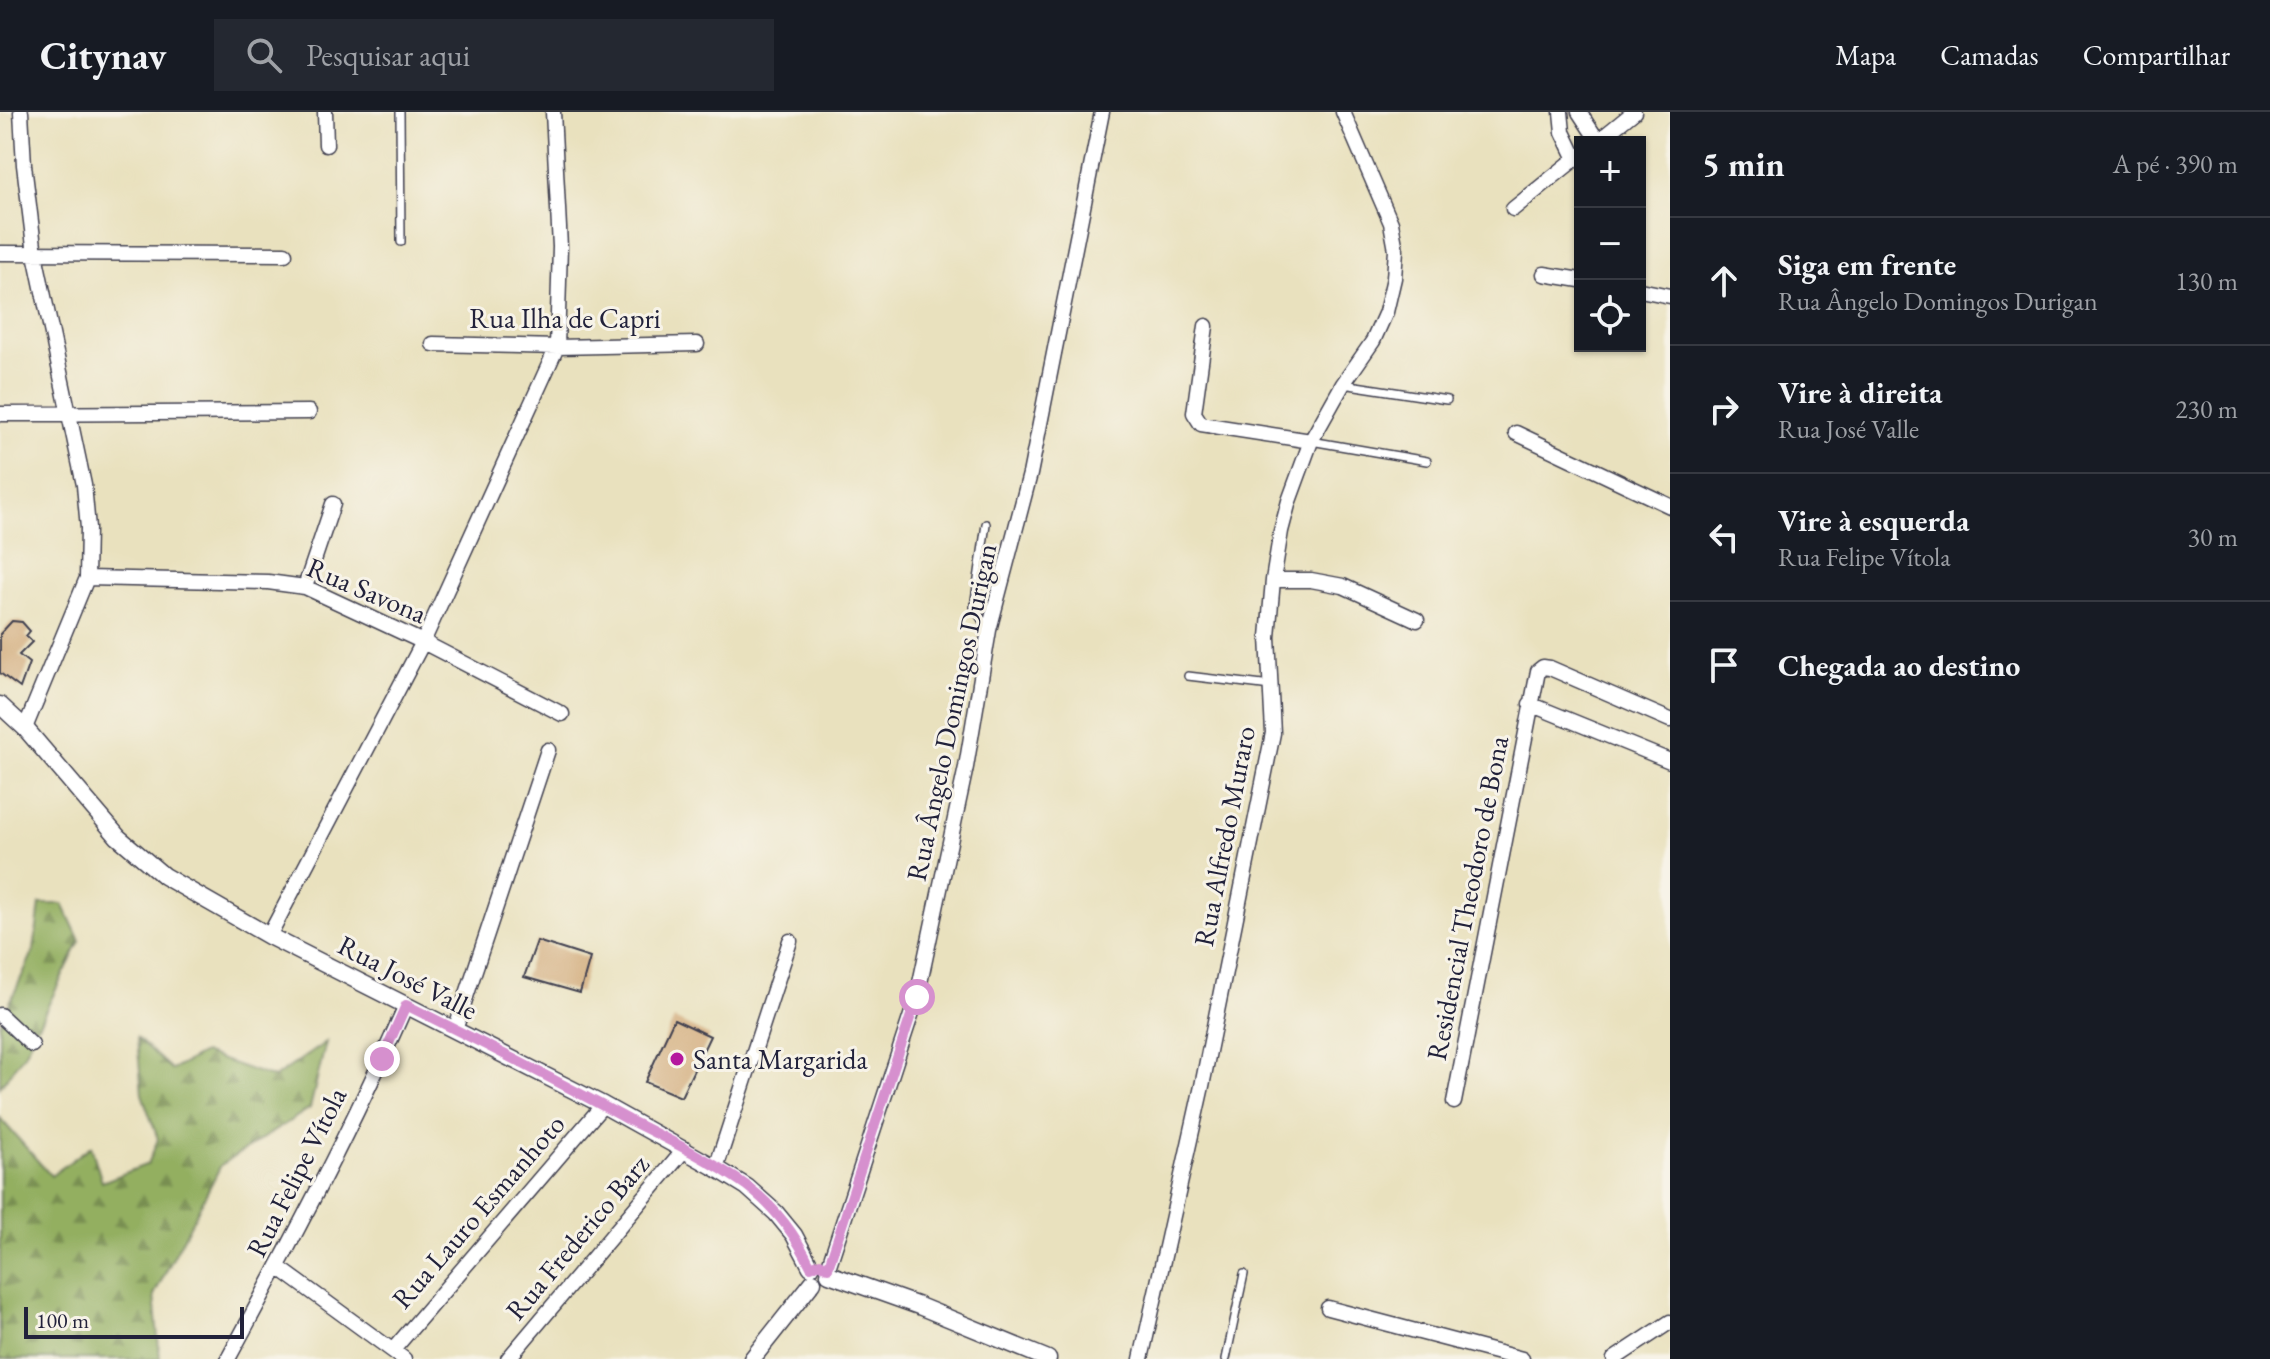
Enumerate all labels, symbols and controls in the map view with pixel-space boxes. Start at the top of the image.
search box [214,19,774,91]
text: Citynav [40,31,166,80]
icon: search [242,33,286,77]
text: Pesquisar aqui [306,36,470,75]
text: Mapa [1835,37,1896,73]
text: Camadas [1940,37,2039,73]
text: Compartilhar [2083,37,2230,73]
map controls [1574,136,1646,352]
button: + [1574,136,1646,208]
text: 5 min [1702,142,1785,186]
text: A pé · 390 m [2113,147,2238,181]
button: − [1574,208,1646,280]
text: Siga em frente [1778,245,1956,284]
icon: ahead [1702,259,1746,303]
text: 130 m [2175,264,2238,298]
button: locate [1574,280,1646,352]
text: Rua Ângelo Domingos Durigan [1778,284,2098,318]
street label: Rua Ilha de Capri [469,300,661,336]
text: Vire à direita [1778,373,1942,412]
icon: right [1702,387,1746,431]
text: 230 m [2175,392,2238,426]
text: Rua José Valle [1778,412,1919,446]
text: Vire à esquerda [1778,501,1969,540]
icon: left [1702,515,1746,559]
text: 30 m [2188,520,2238,554]
street label: Rua Ângelo Domingos Durigan [898,540,1004,884]
text: Rua Felipe Vítola [1778,540,1951,574]
street label: Rua Savona [302,549,433,632]
icon: arrive [1702,643,1746,687]
text: Chegada ao destino [1778,646,2020,685]
street label: Rua Alfredo Muraro [1185,723,1263,949]
street label: Residencial Theodoro de Bona [1418,732,1516,1063]
street label: Rua José Valle [332,926,484,1028]
route start [899,979,935,1015]
route end [364,1041,400,1077]
place label: Santa Margarida [693,1041,868,1077]
marker: Santa Margarida [668,1050,686,1068]
street label: Rua Felipe Vítola [238,1080,355,1263]
street label: Rua Lauro Esmanhoto [384,1106,572,1316]
street label: Rua Frederico Barz [497,1147,657,1327]
scale bar [24,1303,244,1339]
text: 100 m [36,1306,89,1335]

